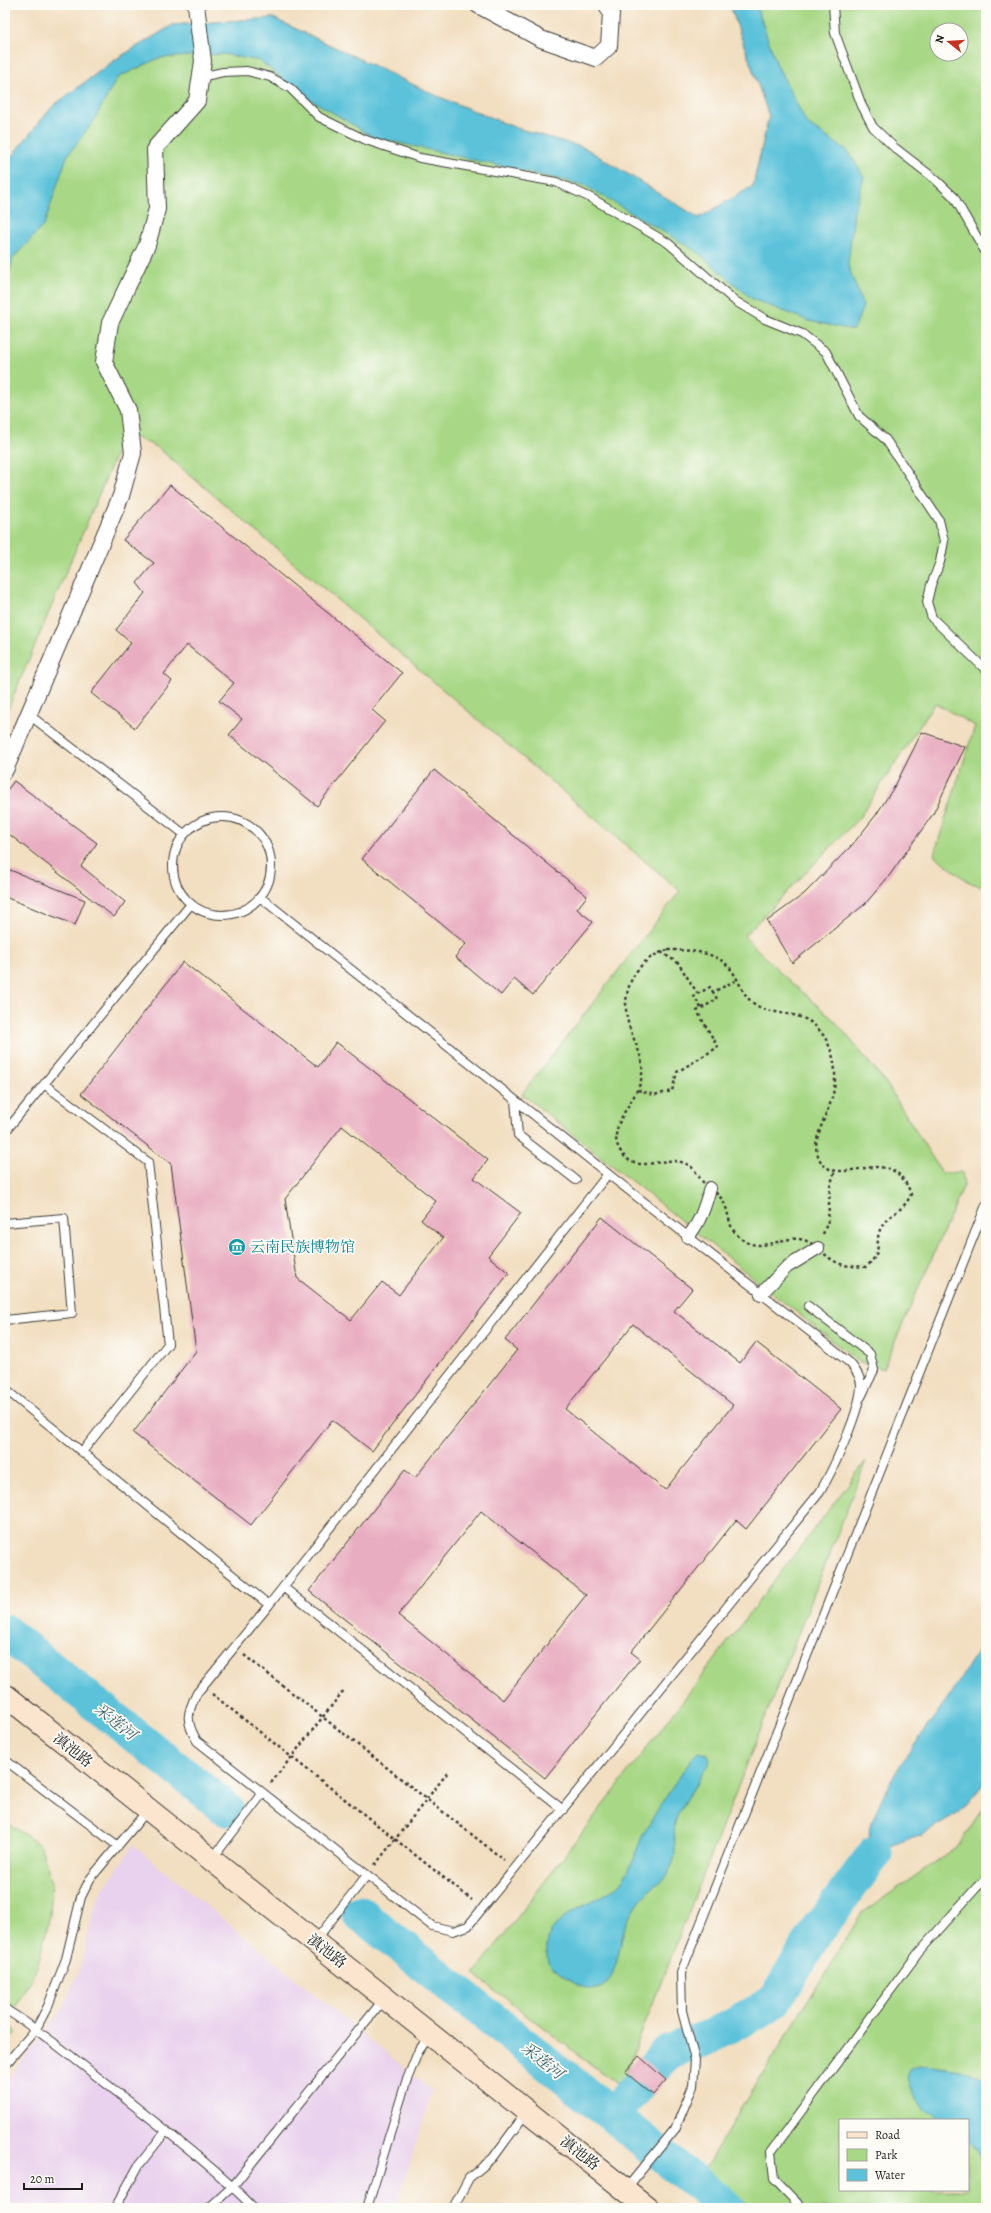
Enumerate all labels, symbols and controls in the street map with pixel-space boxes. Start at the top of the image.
north arrow [929,22,969,62]
text: N [932,33,948,45]
museum icon: 云南民族博物馆 [227,1237,247,1257]
place label: 云南民族博物馆 [250,1237,355,1257]
water label: 采莲河 [90,1698,143,1747]
street label: 滇池路 [49,1728,97,1772]
street label: 滇池路 [303,1929,351,1973]
water label: 采莲河 [517,2037,570,2086]
legend [839,2119,969,2191]
text: Road [875,2127,901,2143]
street label: 滇池路 [556,2131,604,2175]
text: Park [875,2147,898,2163]
scale bar [24,2165,82,2191]
text: Water [874,2167,905,2183]
text: 20 m [30,2171,54,2187]

